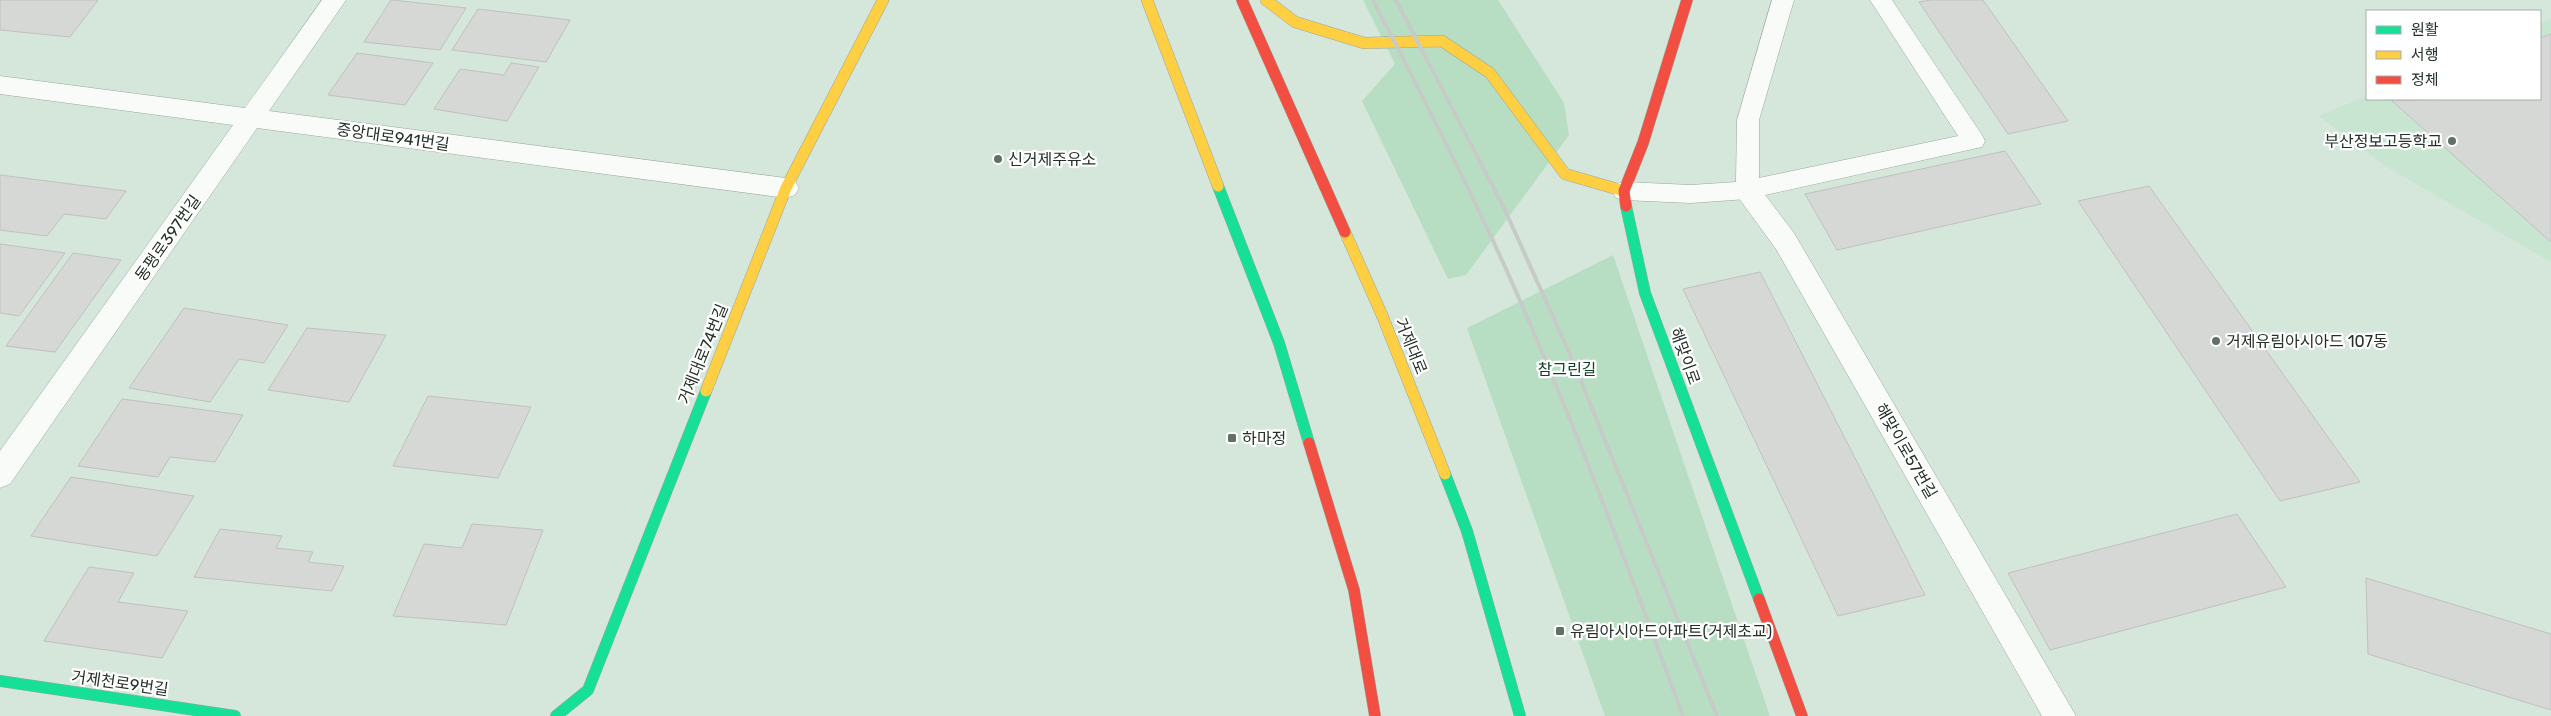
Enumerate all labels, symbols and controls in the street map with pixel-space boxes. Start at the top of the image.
legend [2366,10,2541,100]
text: 원활 [2411,21,2439,39]
text: 서행 [2411,46,2439,64]
text: 정체 [2411,71,2439,89]
street label: 중앙대로941번길 [335,120,451,154]
place label: 부산정보고등학교 [2324,132,2442,151]
marker: 부산정보고등학교 [2446,135,2458,147]
place label: 신거제주유소 [1008,150,1096,169]
marker: 신거제주유소 [992,153,1004,165]
street label: 동평로397번길 [131,191,205,285]
street label: 거제대로74번길 [674,301,732,407]
street label: 거제대로 [1391,315,1431,377]
street label: 해맞이로 [1666,325,1704,387]
place label: 거제유림아시아드 107동 [2226,332,2388,351]
marker: 거제유림아시아드 107동 [2210,335,2222,347]
park label: 참그린길 [1538,360,1596,379]
street label: 해맞이로57번길 [1871,400,1941,502]
place label: 하마정 [1242,429,1286,448]
marker: 하마정 [1226,432,1238,444]
place label: 유림아시아드아파트(거제초교) [1570,622,1772,641]
marker: 유림아시아드아파트(거제초교) [1554,625,1566,637]
street label: 거제천로9번길 [70,667,170,699]

